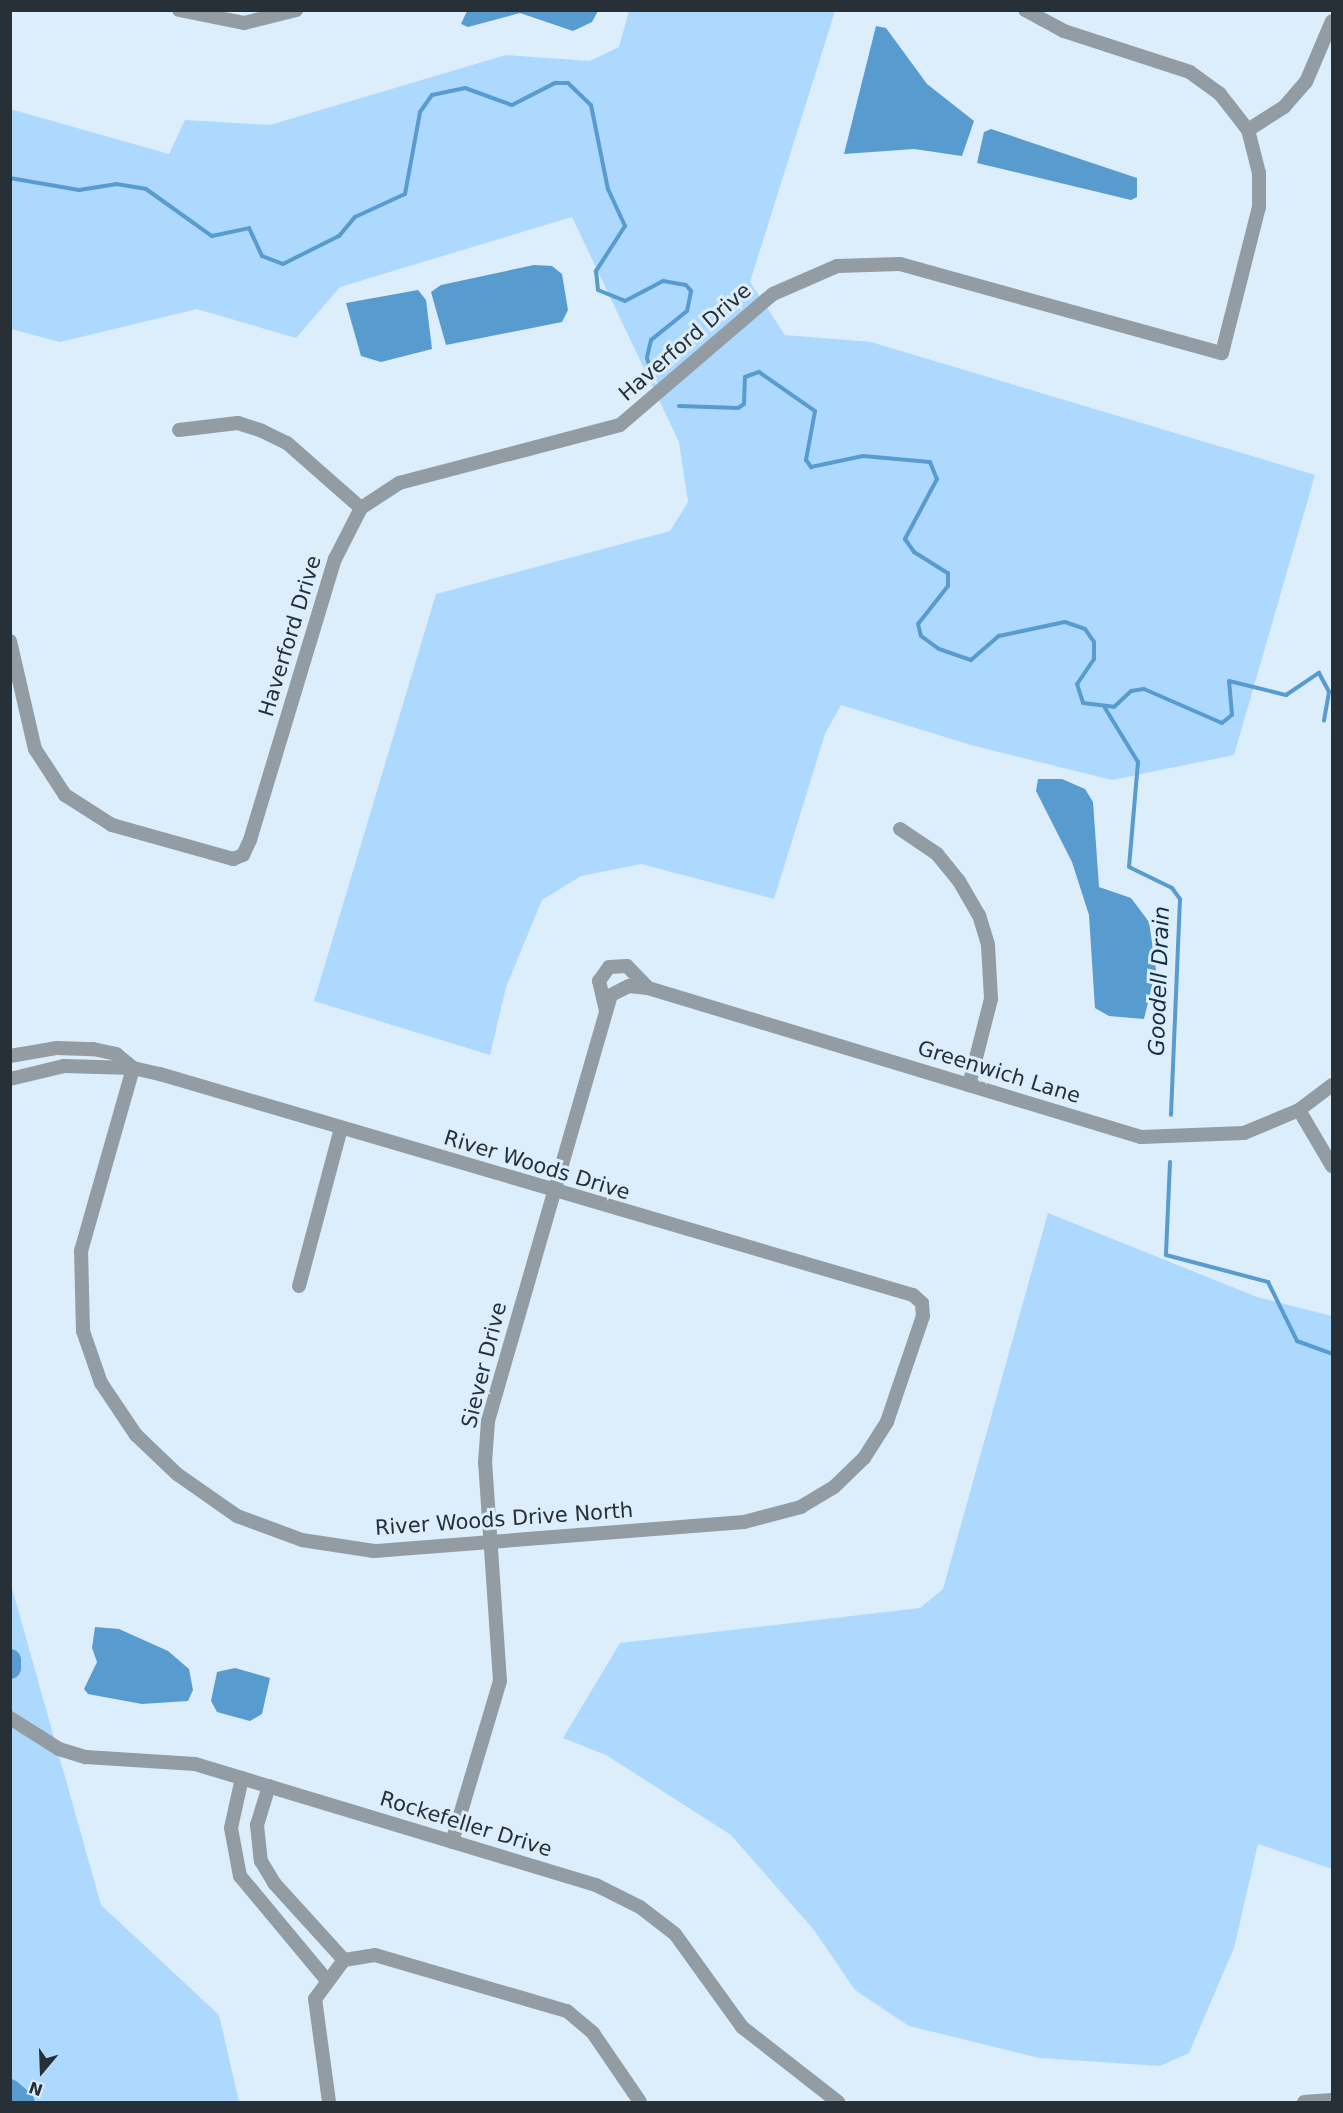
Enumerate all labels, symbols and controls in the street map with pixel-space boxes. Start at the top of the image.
street label: Haverford Drive [614,278,756,406]
street label: Haverford Drive [254,552,326,720]
water label: Goodell Drain [1143,905,1175,1057]
street label: Greenwich Lane [915,1035,1083,1109]
street label: River Woods Drive [441,1125,633,1205]
street label: Siever Drive [456,1299,512,1431]
street label: River Woods Drive North [374,1497,634,1541]
street label: Rockefeller Drive [377,1786,555,1862]
north arrow [12,2041,72,2101]
text: N [27,2077,45,2100]

